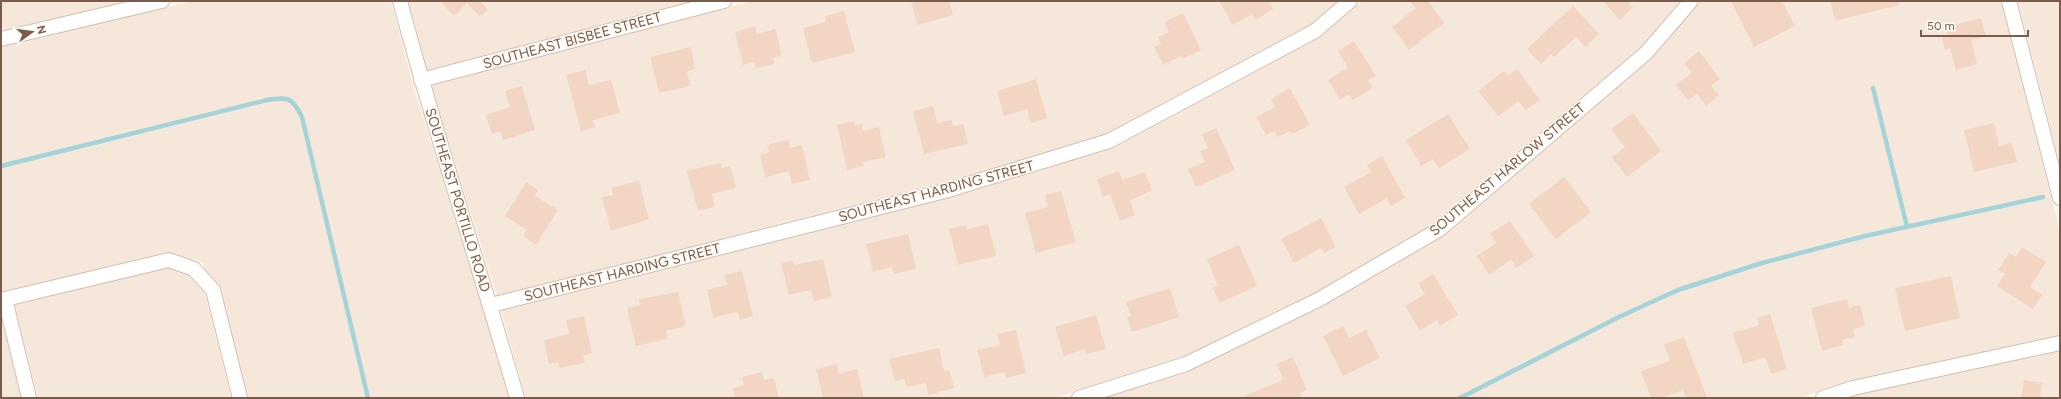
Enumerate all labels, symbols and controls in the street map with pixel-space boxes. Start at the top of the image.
street label: SOUTHEAST BISBEE STREET [481,8,663,72]
north arrow [12,12,52,52]
scale bar [1921,12,2028,38]
text: 50 m [1927,19,1955,33]
text: N [34,24,49,35]
street label: SOUTHEAST HARLOW STREET [1426,99,1589,239]
street label: SOUTHEAST PORTILLO ROAD [421,106,494,294]
street label: SOUTHEAST HARDING STREET [837,157,1036,226]
street label: SOUTHEAST HARDING STREET [522,240,722,305]

